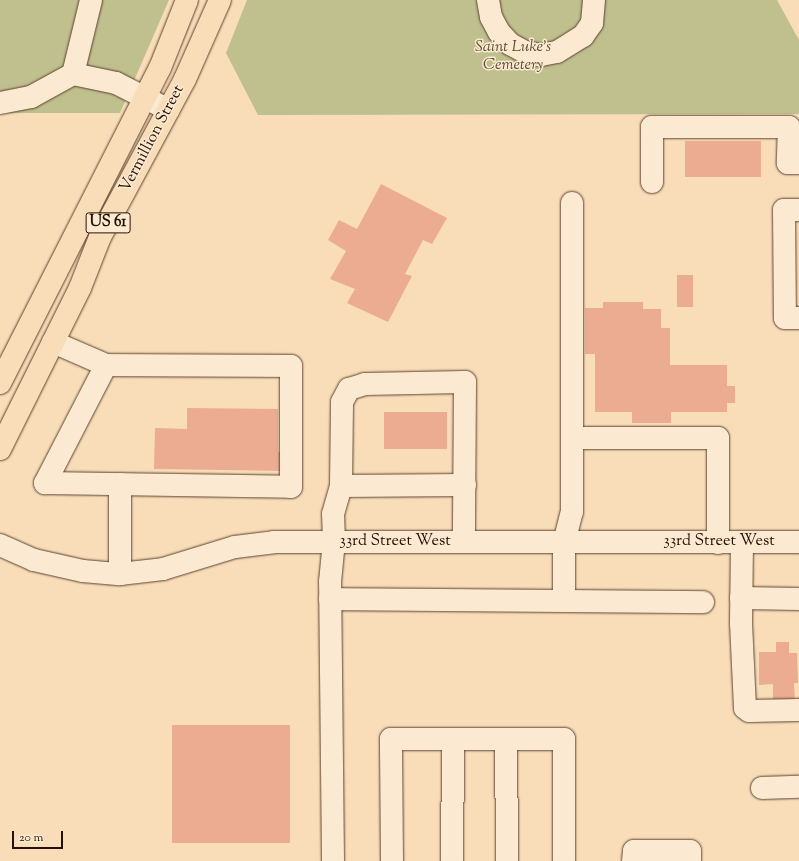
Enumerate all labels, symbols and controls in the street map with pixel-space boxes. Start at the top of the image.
park label: Saint Luke's Cemetery [475,38,551,76]
street label: Vermillion Street [117,82,189,196]
road number: US 61 [85,210,131,236]
street label: 33rd Street West [339,532,451,552]
street label: 33rd Street West [663,532,775,552]
scale bar [14,823,65,849]
text: 20 m [19,829,43,847]

